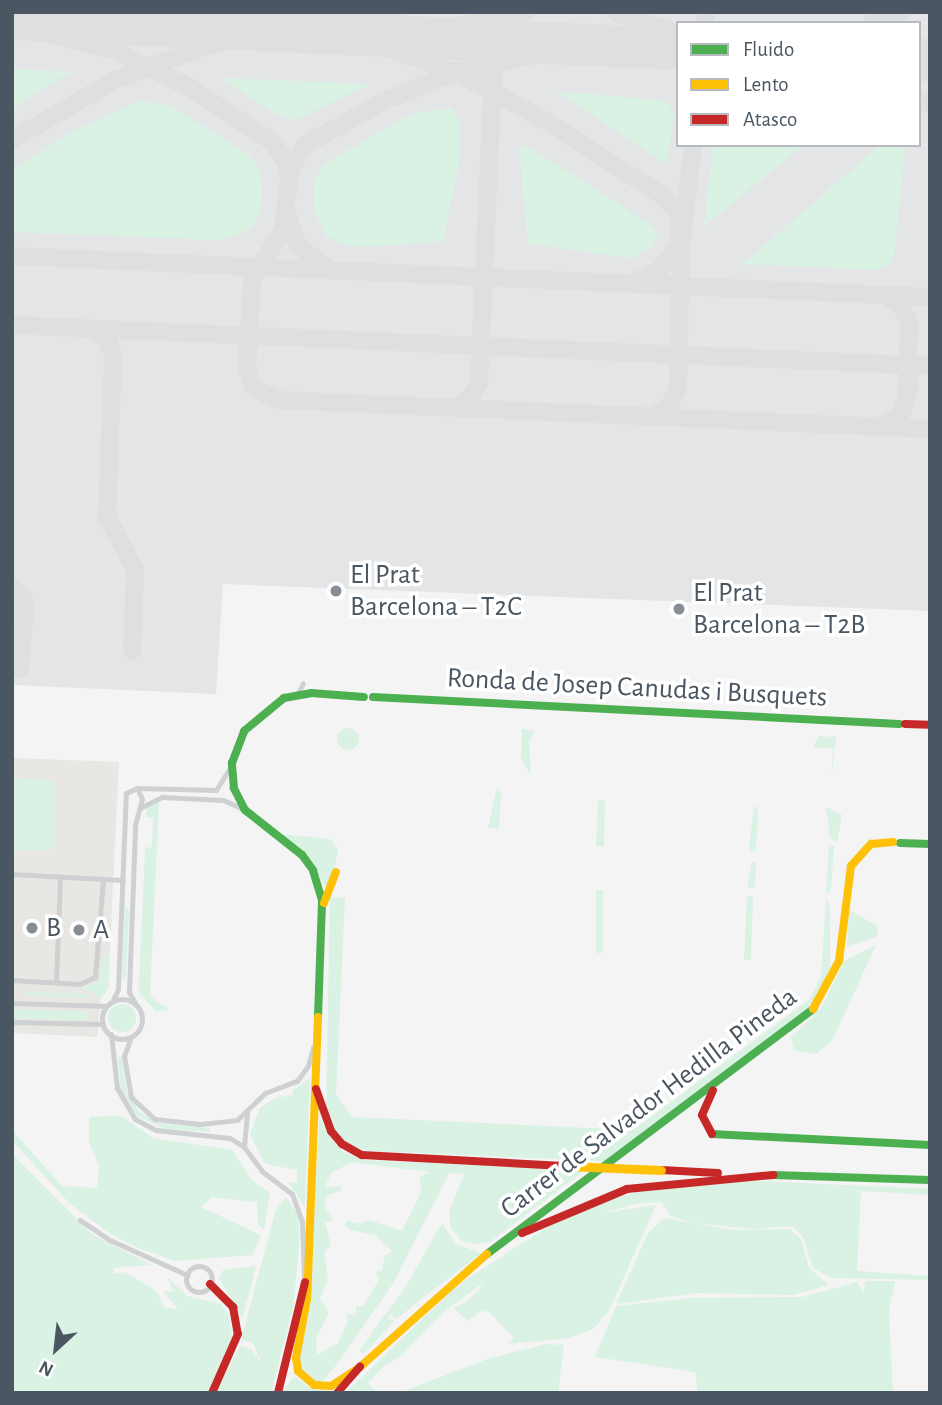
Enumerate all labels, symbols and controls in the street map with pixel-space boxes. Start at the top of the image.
legend [676,21,921,147]
text: Fluido [743,39,794,60]
text: Lento [743,74,789,95]
text: Atasco [743,109,797,130]
place label: El Prat Barcelona – T2C [350,558,522,624]
place label: El Prat Barcelona – T2B [693,576,865,642]
marker: El Prat Barcelona – T2C [328,583,344,599]
marker: El Prat Barcelona – T2B [671,601,687,617]
street label: Ronda de Josep Canudas i Busquets [446,661,828,715]
place label: B [46,911,61,945]
place label: A [93,913,109,947]
marker: B [24,920,40,936]
marker: A [71,922,87,938]
street label: Carrer de Salvador Hedilla Pineda [494,980,804,1226]
north arrow [21,1314,91,1384]
text: N [36,1357,56,1380]

